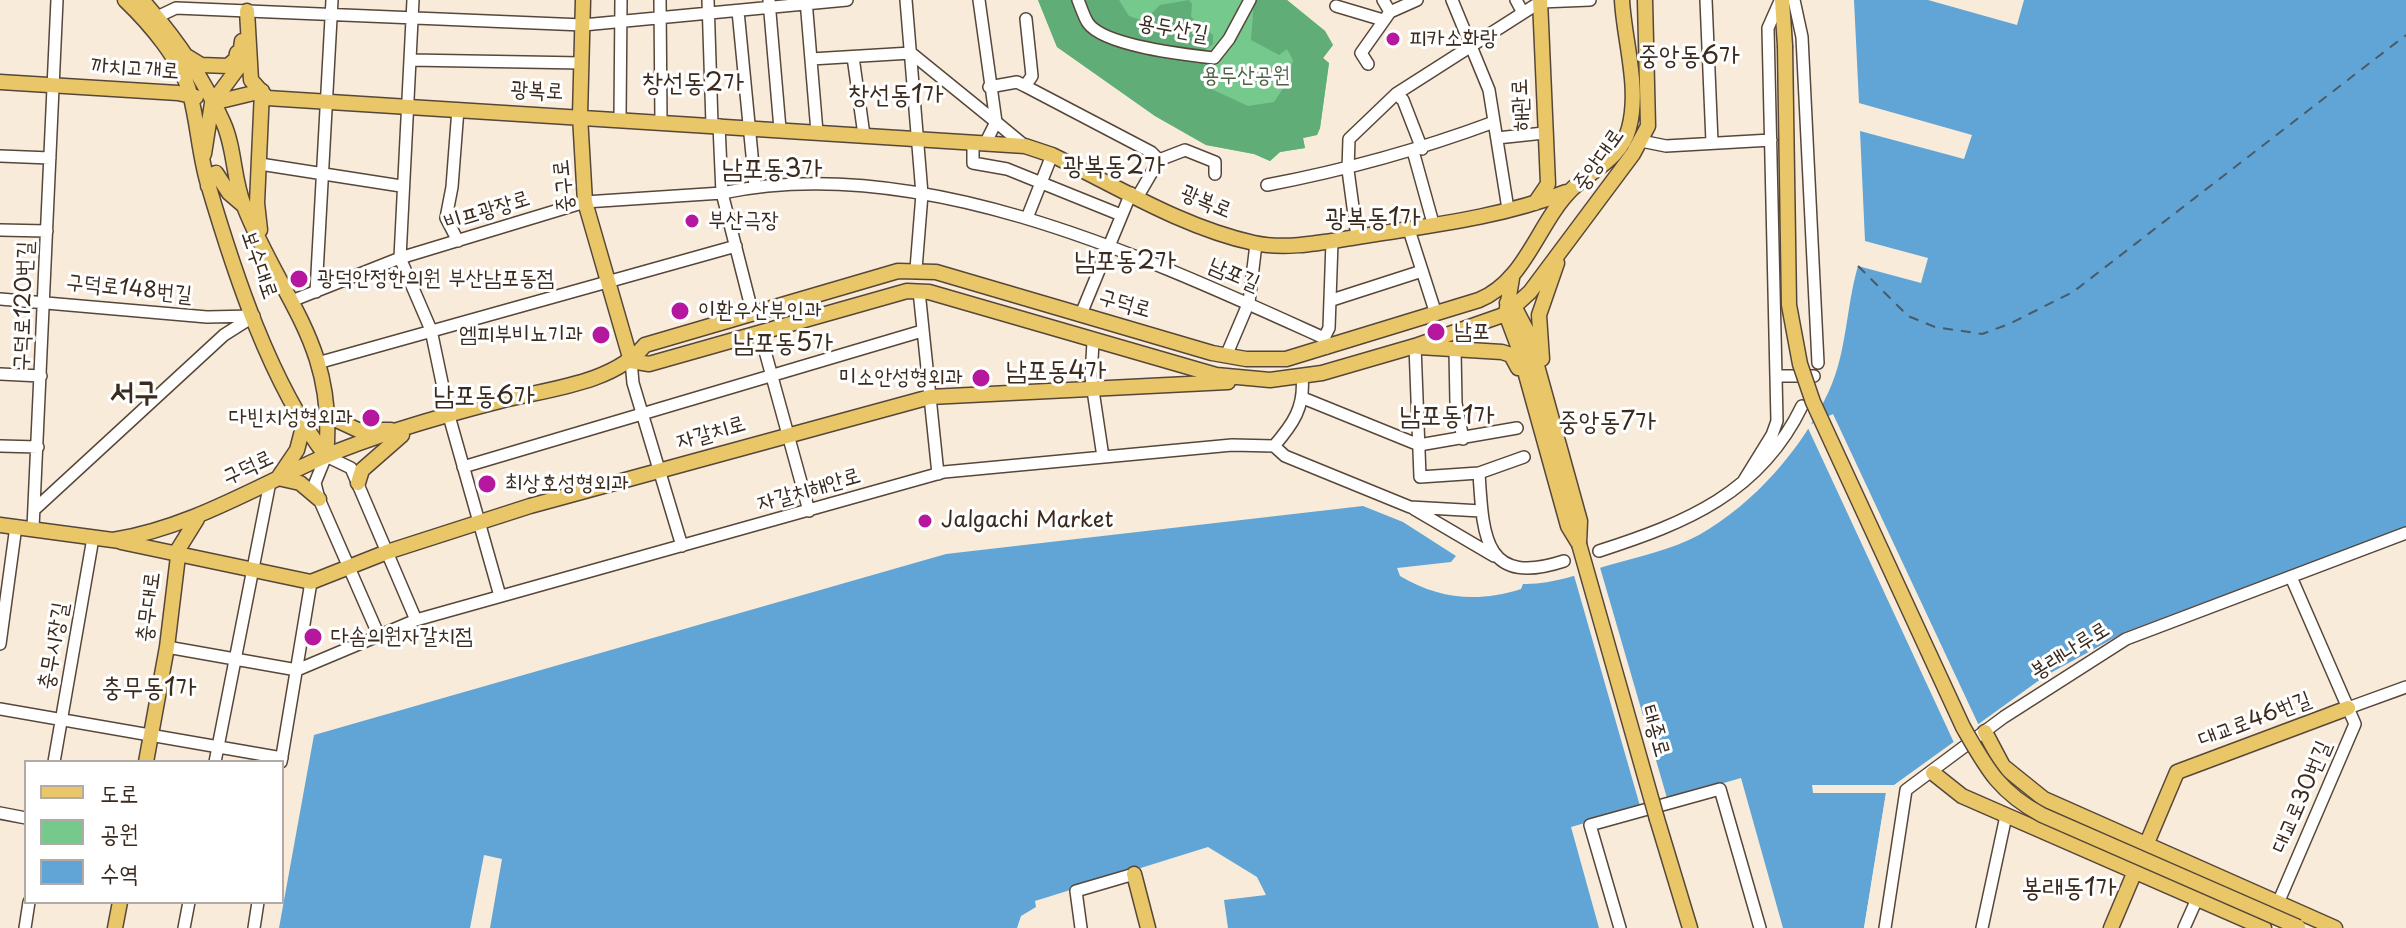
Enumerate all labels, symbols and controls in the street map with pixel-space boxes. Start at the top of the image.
street label: 용두산길 [1136,10,1210,48]
place label: 피카소화랑 [1409,26,1498,52]
marker: 피카소화랑 [1384,30,1402,48]
district label: 중앙동6가 [1638,41,1740,73]
street label: 까치고개로 [90,53,180,85]
park label: 용두산공원 [1202,63,1290,89]
district label: 창선동2가 [642,68,744,100]
street label: 광복로 [510,76,564,106]
street label: 해관로 [1507,78,1535,132]
district label: 창선동1가 [848,80,944,112]
street label: 중앙대로 [1568,123,1630,197]
district label: 광복동2가 [1063,151,1165,183]
district label: 남포동3가 [722,154,822,186]
street label: 중구로 [548,158,580,214]
street label: 광복로 [1176,179,1236,225]
street label: 비프광장로 [441,185,533,237]
district label: 광복동1가 [1325,203,1421,235]
place label: 부산극장 [708,208,779,234]
marker: 부산극장 [683,212,701,230]
street label: 보수대로 [235,227,283,303]
street label: 구덕로120번길 [9,241,39,371]
district label: 남포동2가 [1074,246,1176,278]
street label: 남포길 [1204,252,1264,298]
place label: 광덕안정한의원 부산남포동점 [317,266,554,292]
marker: 광덕안정한의원 부산남포동점 [288,268,310,290]
street label: 구덕로148번길 [65,269,193,309]
street label: 구덕로 [1096,284,1154,324]
place label: 이환우산부인과 [698,298,822,324]
marker: 이환우산부인과 [669,300,691,322]
place label: 남포 [1454,319,1489,345]
marker: 남포 [1425,321,1447,343]
place label: 엠피부비뇨기과 [459,322,583,348]
marker: 엠피부비뇨기과 [590,324,612,346]
district label: 남포동5가 [733,328,833,360]
district label: 남포동4가 [1006,356,1106,388]
place label: 미소안성형외과 [839,365,963,391]
marker: 미소안성형외과 [970,367,992,389]
district label: 서구 [110,376,158,412]
district label: 남포동6가 [433,381,535,413]
district label: 남포동1가 [1399,401,1495,433]
place label: 다빈치성형외과 [229,405,353,431]
marker: 다빈치성형외과 [360,407,382,429]
district label: 중앙동7가 [1558,407,1656,439]
street label: 자갈치로 [673,411,749,455]
street label: 구덕로 [218,445,278,491]
street label: 자갈치해안로 [754,463,864,517]
place label: 최상호성형외과 [505,471,629,497]
marker: 최상호성형외과 [476,473,498,495]
place label: Jalgachi Market [941,508,1113,534]
marker: Jalgachi Market [916,512,934,530]
street label: 충무대로 [132,570,166,644]
street label: 충무시장길 [33,600,75,692]
street label: 봉래나루로 [2025,616,2115,686]
place label: 다솜의원자갈치점 [331,624,473,650]
marker: 다솜의원자갈치점 [302,626,324,648]
district label: 충무동1가 [101,673,197,705]
street label: 대교로46번길 [2195,686,2315,754]
street label: 태종로 [1635,702,1675,760]
street label: 대교로30번길 [2267,737,2337,857]
legend [24,760,284,904]
text: 도로 [100,774,139,810]
text: 공원 [100,814,139,850]
text: 수역 [100,854,139,890]
district label: 봉래동1가 [2021,873,2117,905]

